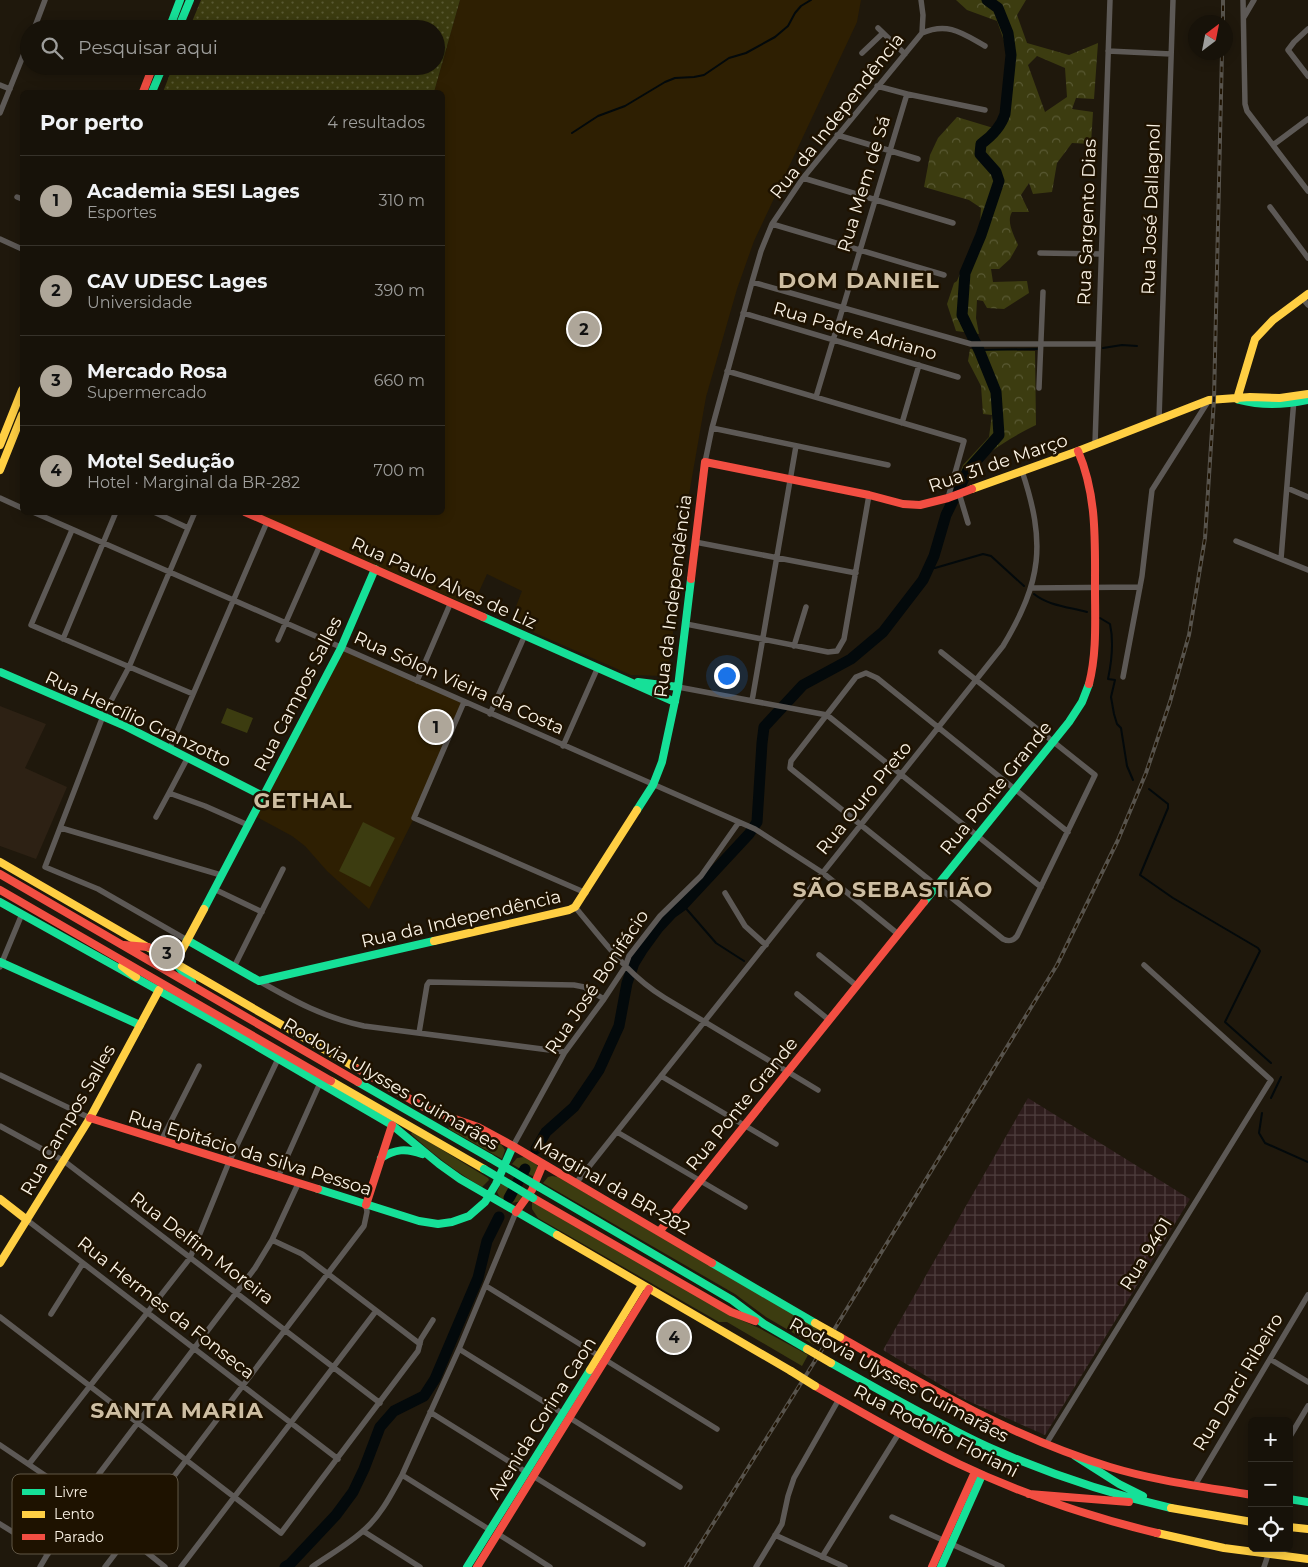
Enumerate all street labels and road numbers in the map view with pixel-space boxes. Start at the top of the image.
street label: Rua da Independência [765,29,909,203]
street label: Rua Mem de Sá [833,113,895,255]
street label: Rua José Dallagnol [1137,123,1165,295]
street label: Rua Sargento Dias [1073,138,1101,306]
street label: Rua Padre Adriano [770,297,940,365]
street label: Rua 31 de Março [926,429,1070,497]
street label: Rua da Independência [650,493,696,699]
street label: Rua Paulo Alves de Liz [348,532,540,634]
street label: Rua Campos Salles [249,613,347,775]
street label: Rua Sólon Vieira da Costa [350,627,568,739]
street label: Rua Hercílio Granzotto [42,666,234,772]
street label: Rua Ponte Grande [935,717,1057,859]
street label: Rua Ouro Preto [812,737,916,859]
street label: Rua da Independência [359,885,563,953]
street label: Rua José Bonifácio [540,906,654,1058]
street label: Rodovia Ulysses Guimarães [279,1013,503,1155]
street label: Rua Ponte Grande [681,1033,803,1175]
street label: Rua Campos Salles [16,1040,120,1199]
street label: Rua Epitácio da Silva Pessoa [125,1105,375,1201]
street label: Marginal da BR-282 [530,1132,694,1240]
street label: Rua Delfim Moreira [126,1187,278,1309]
street label: Rua 9401 [1115,1214,1177,1294]
street label: Rua Hermes da Fonseca [73,1232,259,1384]
street label: Rua Darci Ribeiro [1188,1309,1288,1455]
street label: Rodovia Ulysses Guimarães [786,1313,1013,1447]
street label: Avenida Corina Caon [483,1333,601,1503]
street label: Rua Rodolfo Floriani [850,1380,1022,1482]

